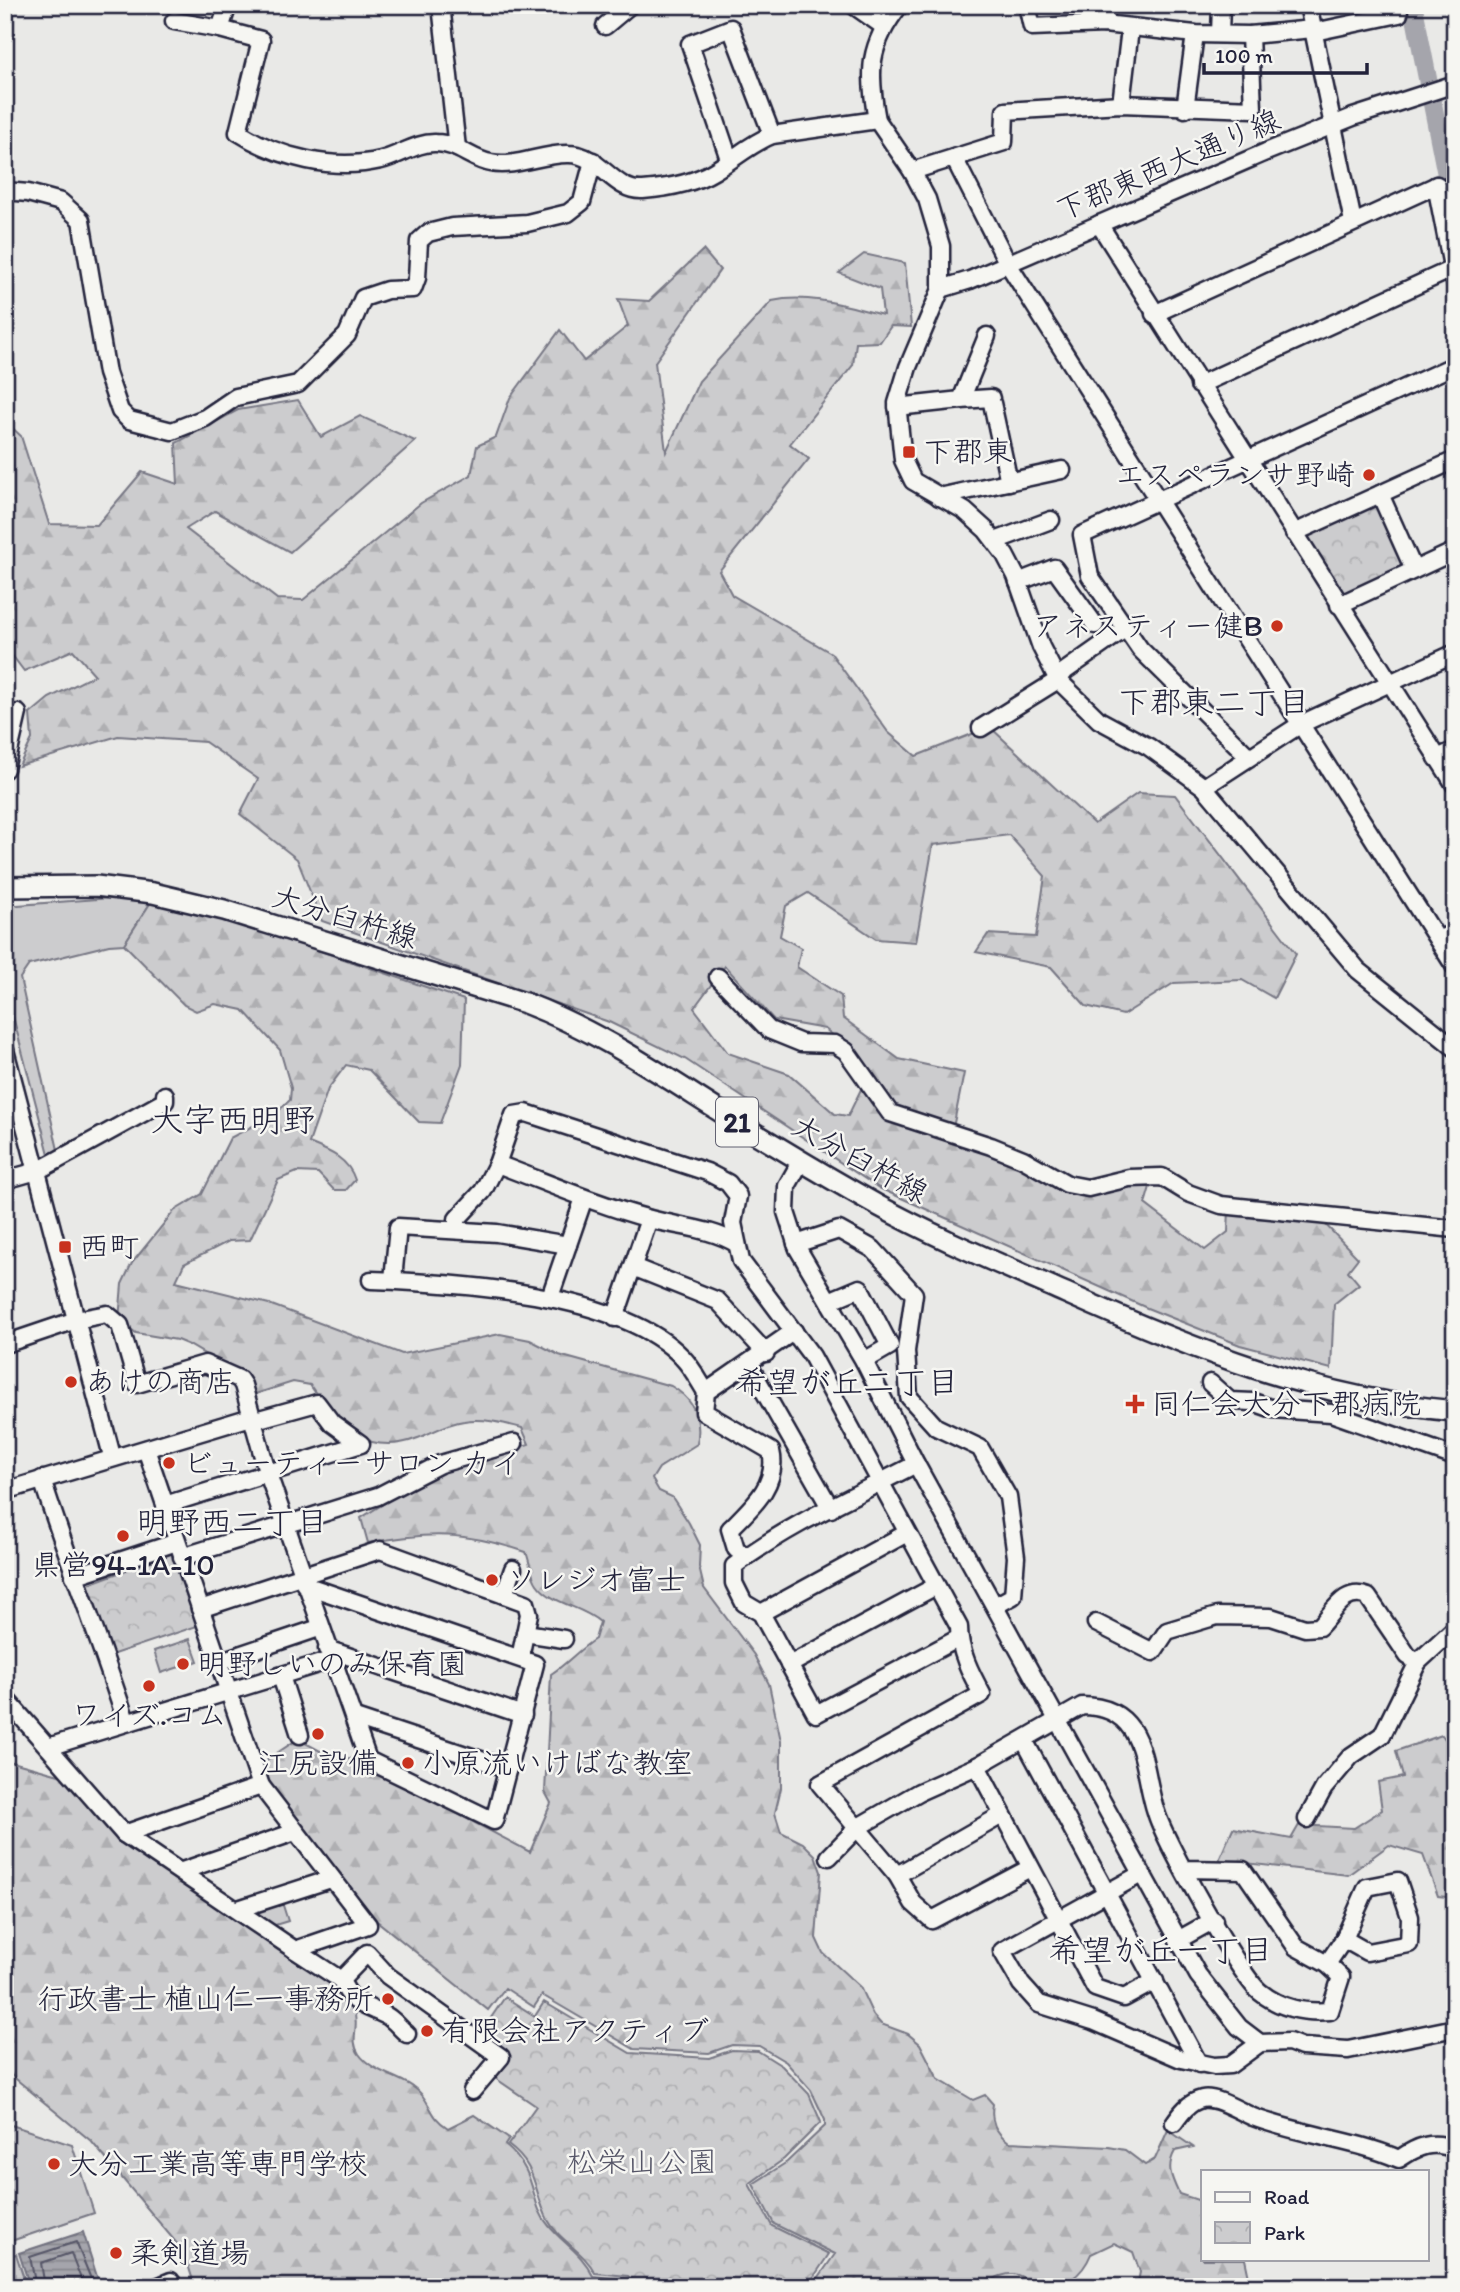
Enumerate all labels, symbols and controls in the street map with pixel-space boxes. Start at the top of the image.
scale bar [1204,32,1367,76]
text: 100 m [1215,43,1273,68]
street label: 下郡東西大通り線 [1050,101,1285,228]
place label: 下郡東 [923,433,1013,470]
marker: 下郡東 [901,444,917,460]
place label: エスペランサ野崎 [1115,456,1355,493]
marker: エスペランサ野崎 [1361,467,1377,483]
place label: アネスティー健B [1032,607,1263,644]
marker: アネスティー健B [1269,618,1285,634]
district label: 下郡東二丁目 [1118,683,1310,721]
street label: 大分臼杵線 [268,877,422,956]
road number: 21 [716,1098,758,1146]
district label: 大字西明野 [151,1100,316,1139]
street label: 大分臼杵線 [786,1106,935,1211]
place label: 西町 [79,1228,139,1265]
marker: 西町 [57,1239,73,1255]
place label: あけの商店 [85,1363,235,1400]
district label: 希望が丘二丁目 [735,1363,959,1401]
marker: あけの商店 [63,1374,79,1390]
place label: 同仁会大分下郡病院 [1151,1385,1421,1422]
marker: 同仁会大分下郡病院 [1125,1394,1145,1414]
place label: ビューティーサロン カイ [183,1444,521,1481]
marker: ビューティーサロン カイ [161,1455,177,1471]
district label: 明野西二丁目 [136,1503,328,1541]
marker: 県営94-1A-10 [115,1528,131,1544]
place label: 県営94-1A-10 [31,1546,215,1583]
place label: ソレジオ富士 [506,1561,686,1598]
marker: ソレジオ富士 [484,1572,500,1588]
place label: 明野しいのみ保育園 [197,1645,467,1682]
marker: 明野しいのみ保育園 [175,1656,191,1672]
marker: ワイズ.コム [141,1678,157,1694]
place label: ワイズ.コム [71,1696,227,1733]
marker: 江尻設備 [310,1726,326,1742]
place label: 江尻設備 [258,1744,378,1781]
place label: 小原流いけばな教室 [422,1744,693,1781]
marker: 小原流いけばな教室 [400,1755,416,1771]
district label: 希望が丘一丁目 [1049,1931,1273,1969]
place label: 行政書士 植山仁一事務所 [37,1980,374,2017]
marker: 行政書士 植山仁一事務所 [380,1991,396,2007]
place label: 有限会社アクティブ [441,2012,709,2049]
marker: 有限会社アクティブ [419,2023,435,2039]
park label: 松栄山公園 [567,2143,717,2180]
place label: 大分工業高等専門学校 [68,2145,368,2182]
marker: 大分工業高等専門学校 [46,2156,62,2172]
legend [1201,2170,1428,2260]
text: Road [1264,2184,1310,2209]
text: Park [1264,2220,1306,2245]
place label: 柔剣道場 [130,2234,250,2271]
marker: 柔剣道場 [108,2245,124,2261]

